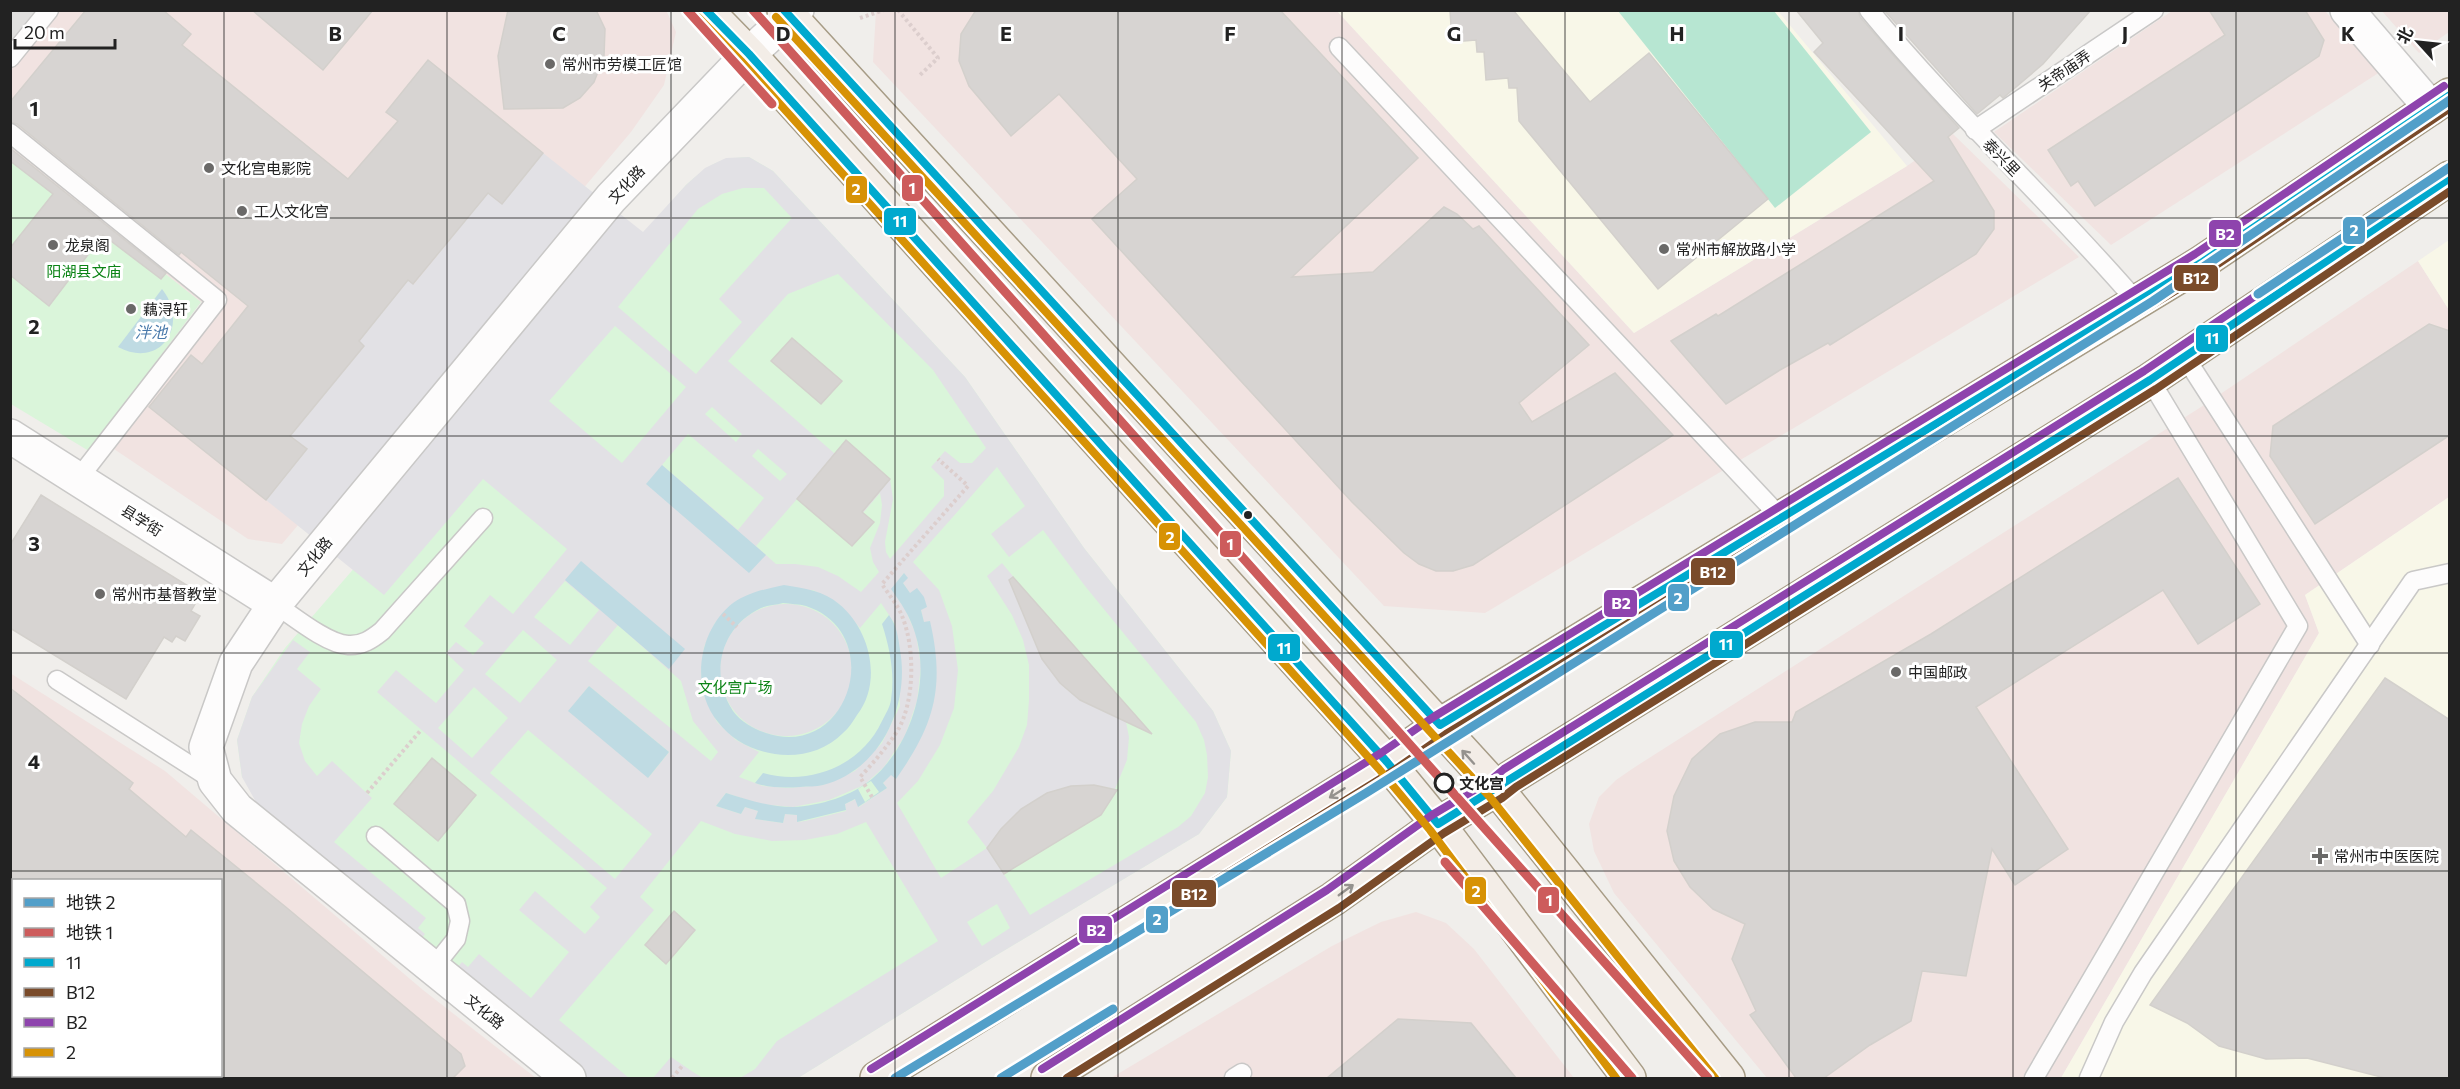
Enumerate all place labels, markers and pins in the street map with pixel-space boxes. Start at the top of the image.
place label: 常州市劳模工匠馆 [562,55,682,73]
marker: 常州市劳模工匠馆 [543,57,557,71]
place label: 文化宫电影院 [221,159,311,177]
marker: 文化宫电影院 [202,161,216,175]
place label: 工人文化宫 [254,202,329,220]
marker: 工人文化宫 [235,204,249,218]
place label: 龙泉阁 [65,236,110,254]
marker: 龙泉阁 [46,238,60,252]
place label: 常州市解放路小学 [1676,240,1796,258]
marker: 常州市解放路小学 [1657,242,1671,256]
place label: 藕浔轩 [143,300,188,318]
marker: 藕浔轩 [124,302,138,316]
unlabelled marker [1242,509,1254,521]
place label: 常州市基督教堂 [112,585,217,603]
marker: 常州市基督教堂 [93,587,107,601]
place label: 中国邮政 [1908,663,1968,681]
marker: 中国邮政 [1889,665,1903,679]
marker: 文化宫 [1434,773,1454,793]
place label: 文化宫 [1459,774,1504,792]
marker: 常州市中医医院 [2311,847,2329,865]
place label: 常州市中医医院 [2334,847,2439,865]

